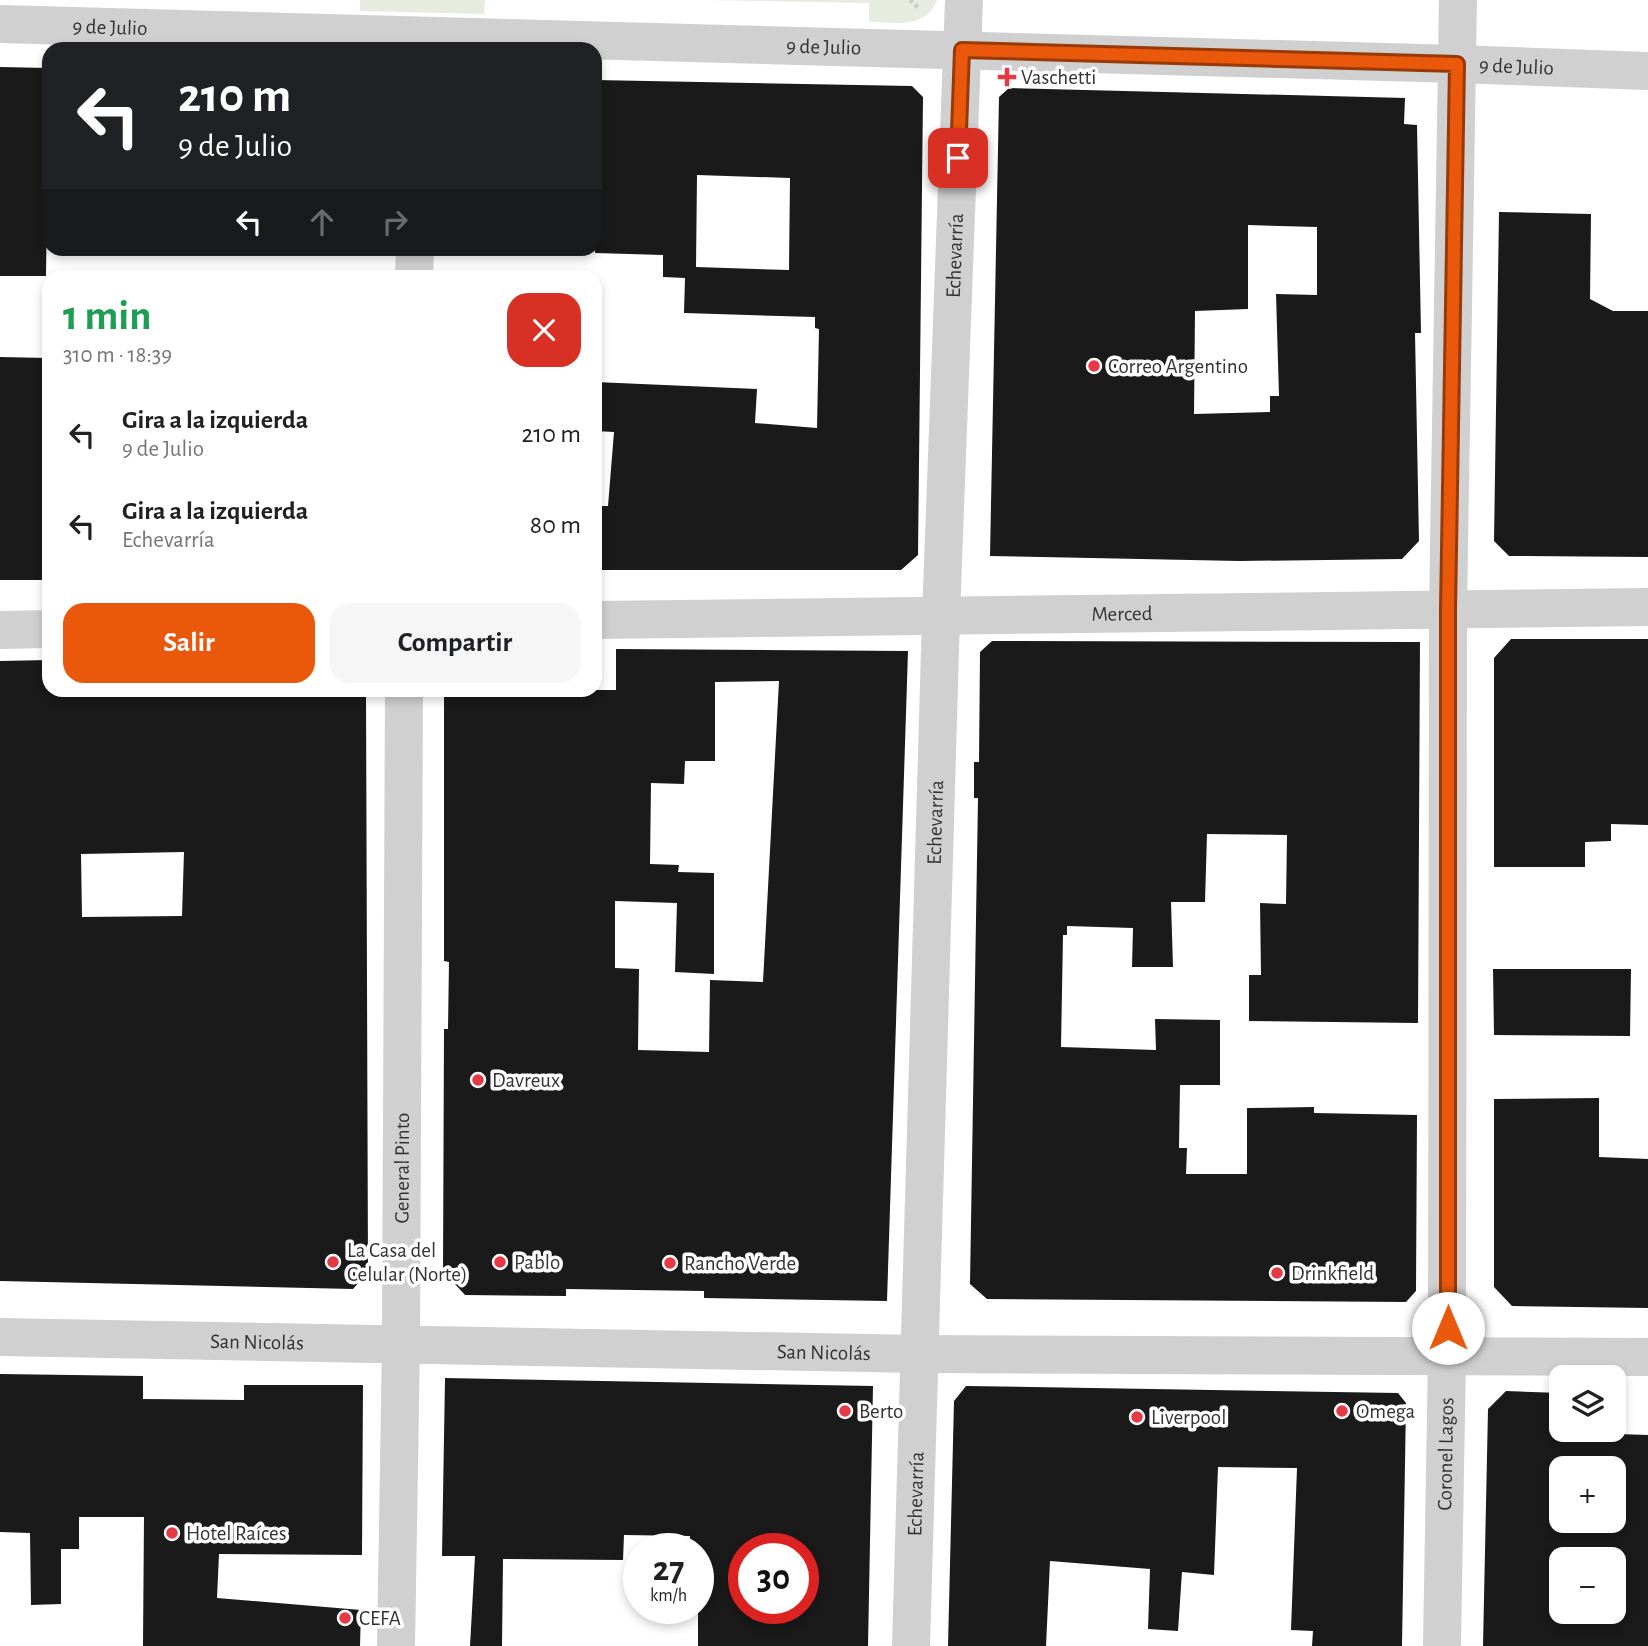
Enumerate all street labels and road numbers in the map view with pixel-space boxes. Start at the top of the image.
street label: 9 de Julio [72,16,148,39]
street label: 9 de Julio [786,36,861,59]
street label: 9 de Julio [1479,55,1554,79]
street label: Echevarría [943,213,967,298]
street label: Merced [1091,603,1153,625]
street label: Echevarría [924,779,947,865]
street label: General Pinto [392,1113,413,1224]
street label: San Nicolás [210,1331,304,1354]
street label: San Nicolás [777,1341,871,1364]
street label: Coronel Lagos [1434,1397,1457,1511]
street label: Echevarría [904,1451,928,1537]

